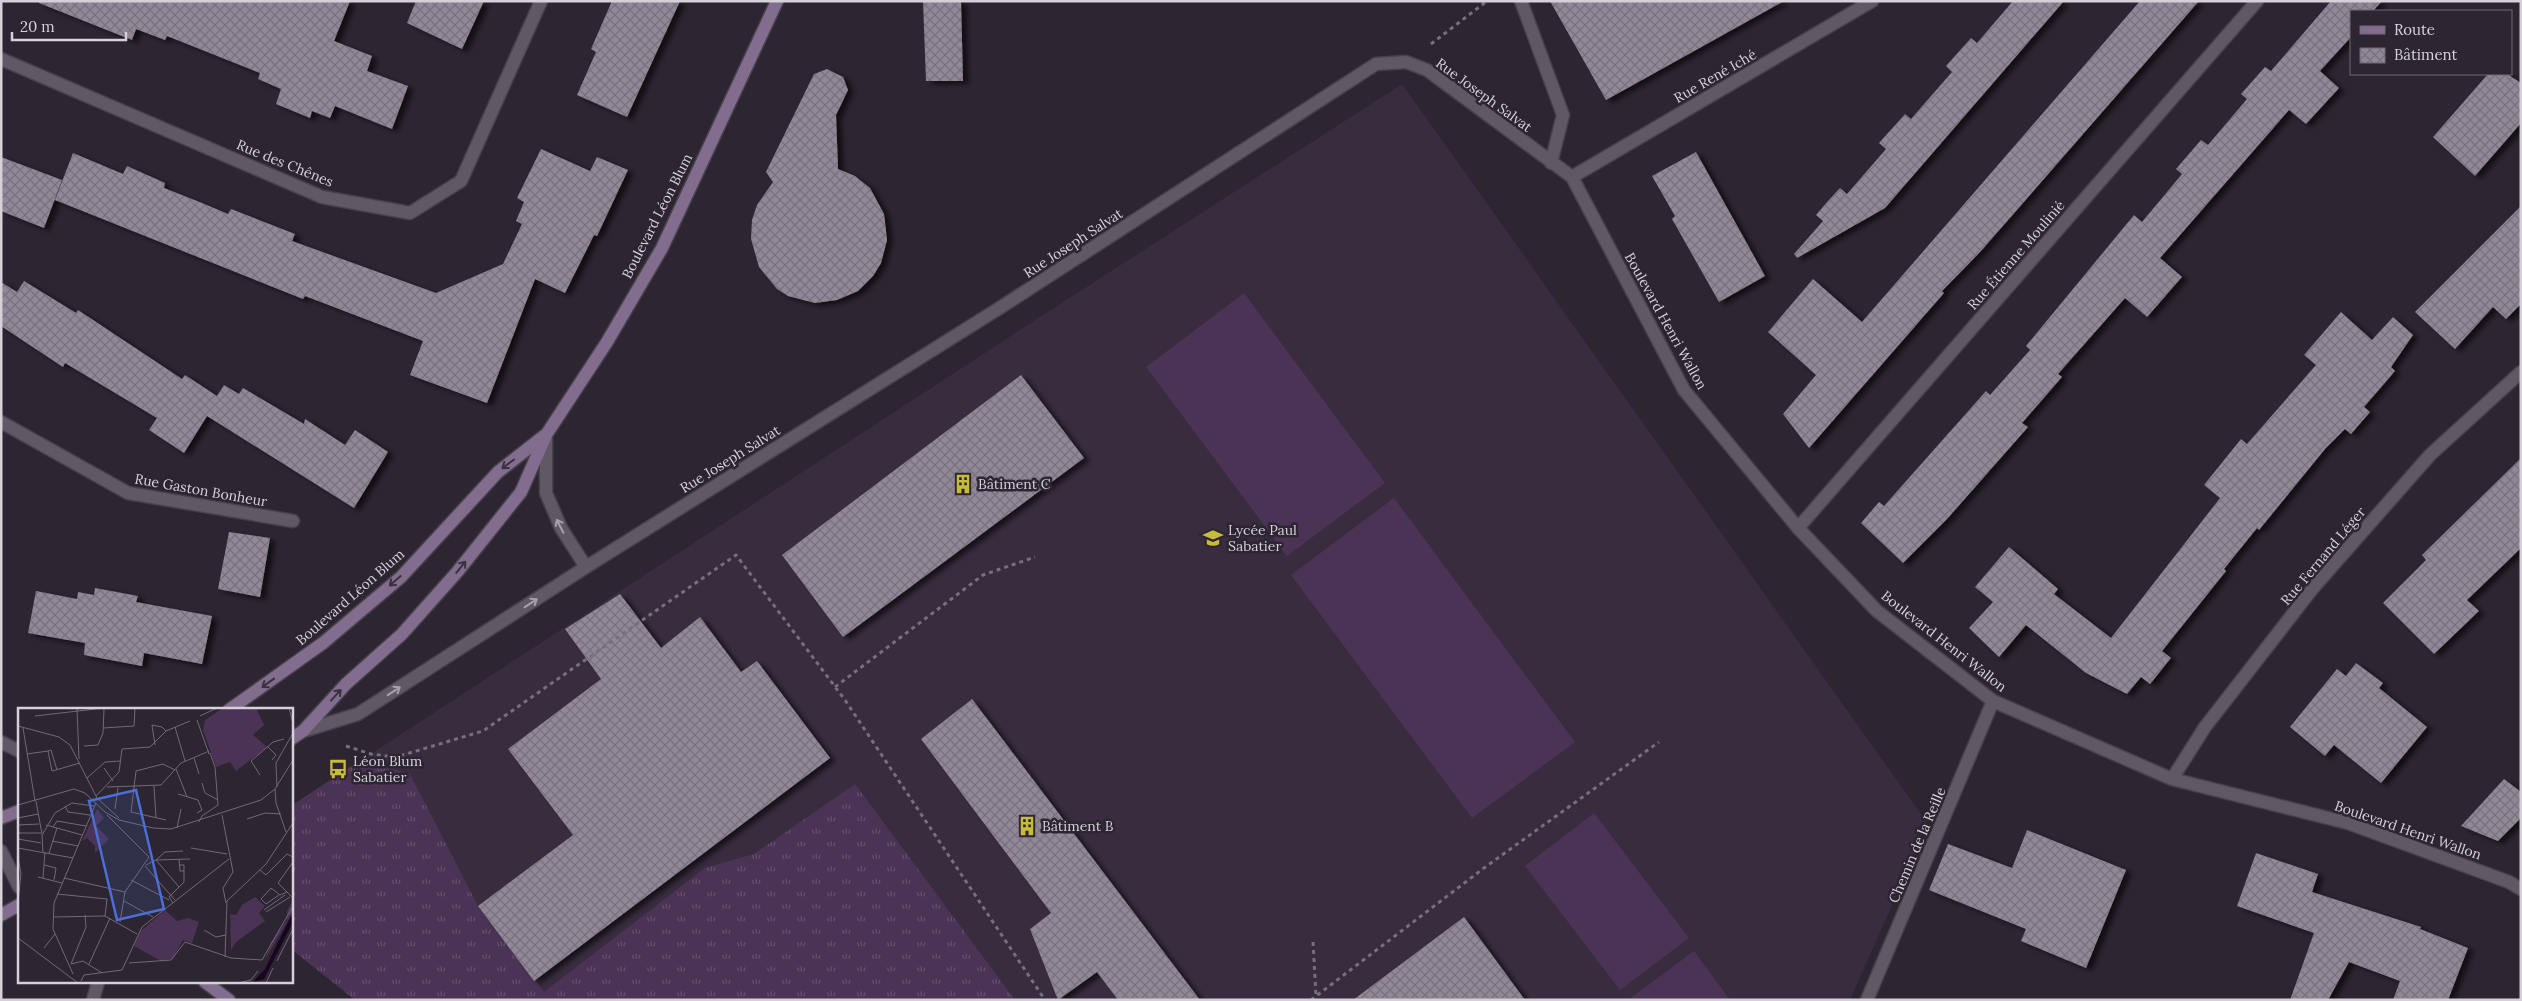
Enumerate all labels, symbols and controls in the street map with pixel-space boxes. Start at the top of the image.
scale bar [12,10,126,42]
legend [2350,10,2512,75]
text: 20 m [20,17,55,36]
text: Route [2394,20,2435,39]
street label: Rue René Iché [1671,45,1760,107]
text: Bâtiment [2394,45,2457,64]
street label: Rue Joseph Salvat [1432,54,1536,136]
street label: Rue des Chênes [234,135,336,191]
street label: Boulevard Léon Blum [618,150,697,282]
street label: Rue Étienne Moulinié [1964,196,2069,313]
street label: Rue Joseph Salvat [1020,204,1126,282]
street label: Boulevard Henri Wallon [1621,249,1711,393]
street label: Rue Joseph Salvat [677,421,784,497]
one-way arrow [502,459,515,470]
street label: Rue Gaston Bonheur [133,469,269,511]
building icon: Bâtiment C [952,473,974,495]
place label: Bâtiment C [978,475,1051,493]
street label: Rue Fernand Léger [2277,503,2369,609]
one-way arrow [555,519,565,534]
place label: Lycée Paul Sabatier [1228,521,1297,555]
school or university icon: Lycée Paul Sabatier [1202,527,1224,549]
street label: Boulevard Léon Blum [292,545,408,649]
one-way arrow [456,561,467,574]
one-way arrow [389,576,402,587]
street label: Boulevard Henri Wallon [1878,586,2011,696]
one-way arrow [524,597,538,608]
one-way arrow [261,678,275,688]
one-way arrow [387,685,401,695]
one-way arrow [330,689,341,702]
inset map [18,708,292,984]
place label: Léon Blum Sabatier [353,752,423,786]
bus stop icon: Léon Blum Sabatier [327,758,349,780]
street label: Chemin de la Reille [1884,784,1950,906]
street label: Boulevard Henri Wallon [2332,796,2484,864]
building icon: Bâtiment B [1016,815,1038,837]
place label: Bâtiment B [1042,817,1114,835]

